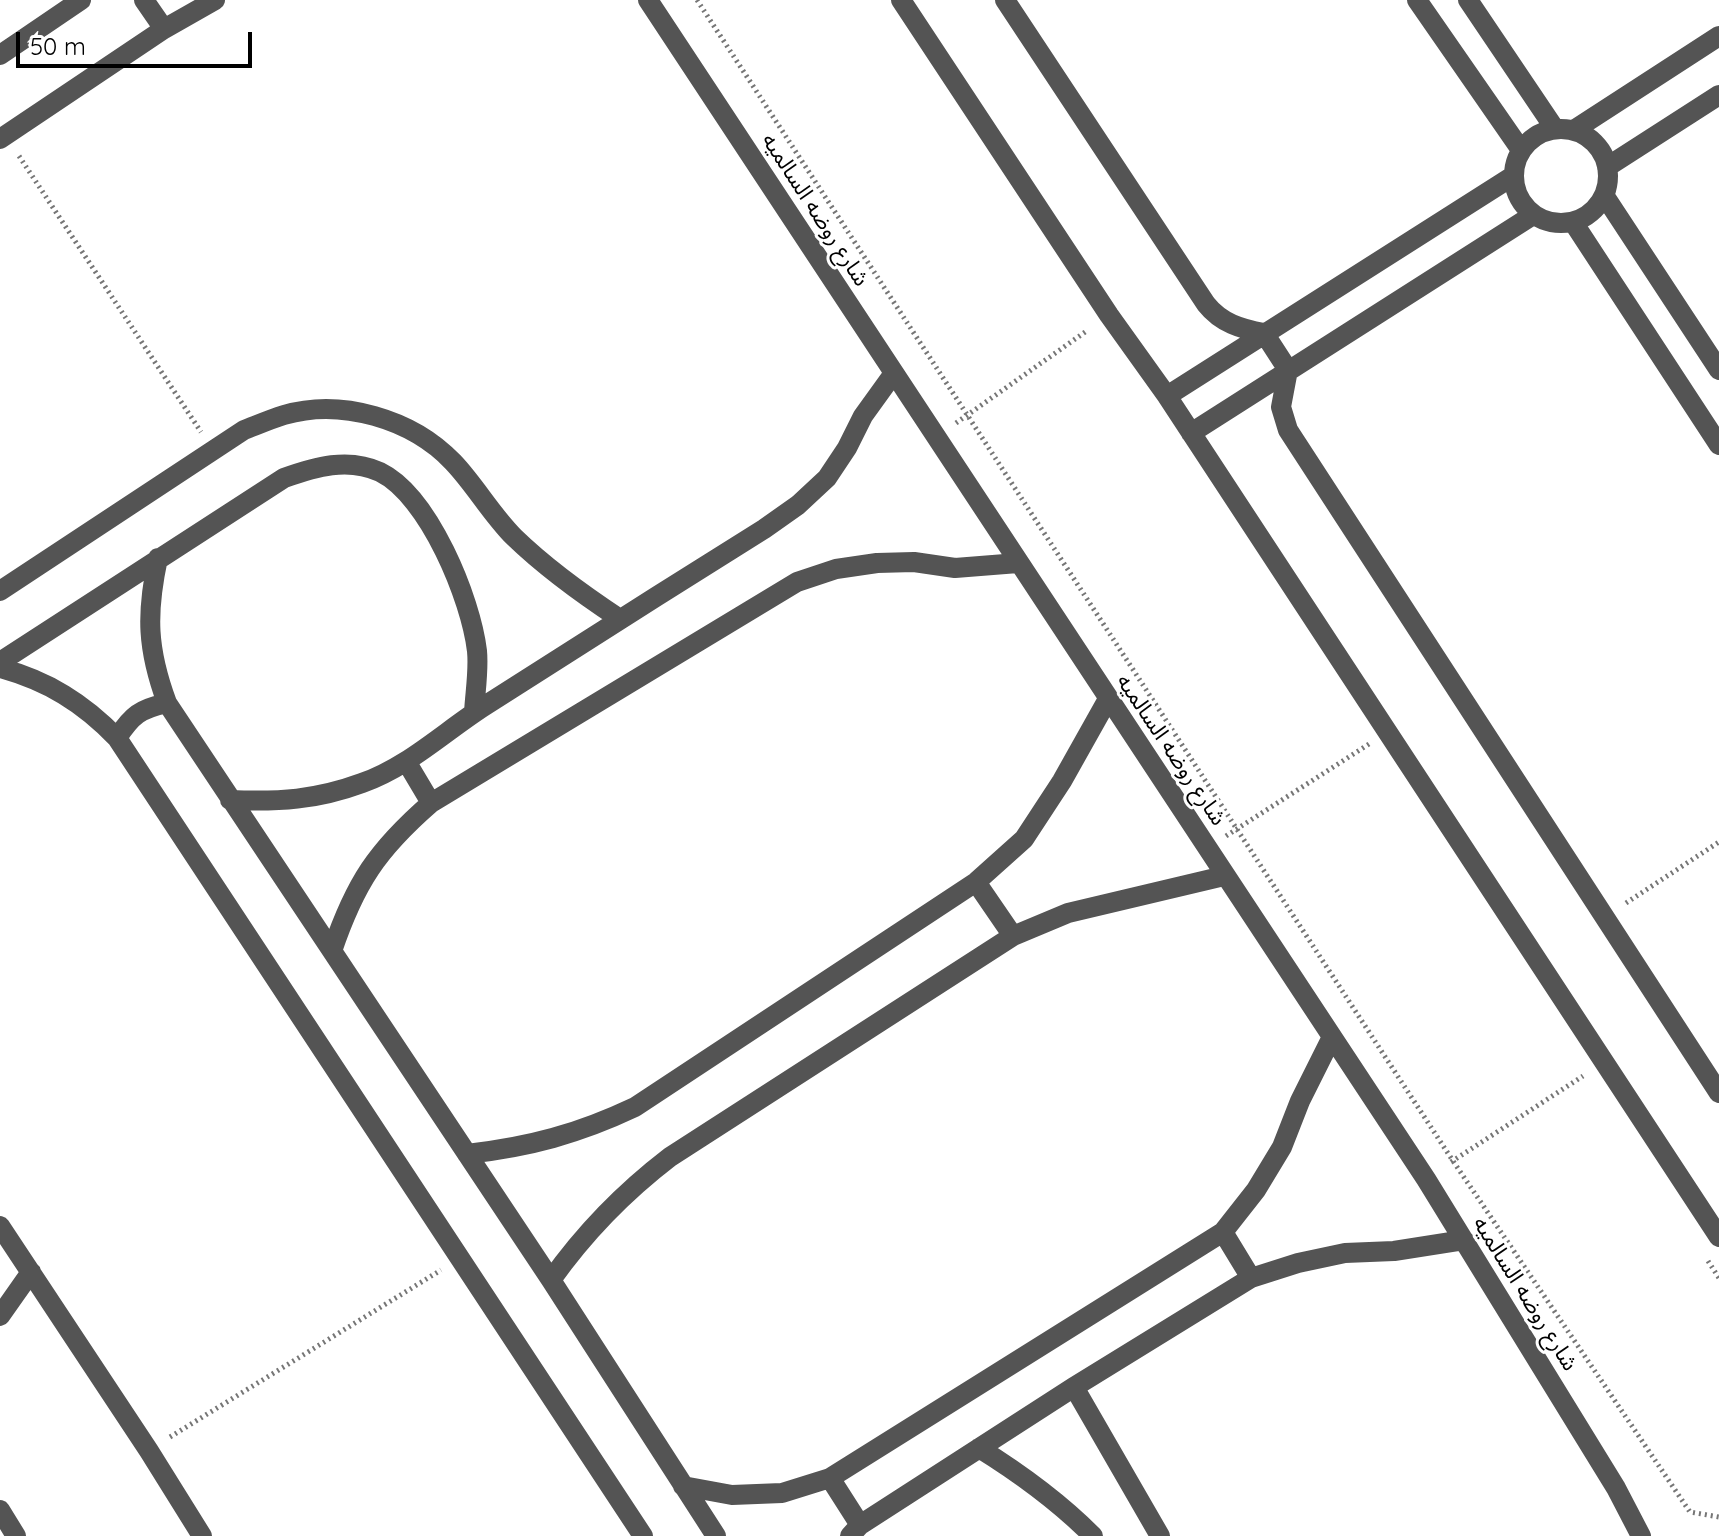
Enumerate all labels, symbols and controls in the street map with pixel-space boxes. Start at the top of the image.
scale bar [20,16,256,66]
text: 50 m [30,31,86,61]
street label: شارع روضه السالميه [756,129,874,291]
street label: شارع روضه السالميه [1111,669,1231,831]
street label: شارع روضه السالميه [1467,1212,1583,1376]

